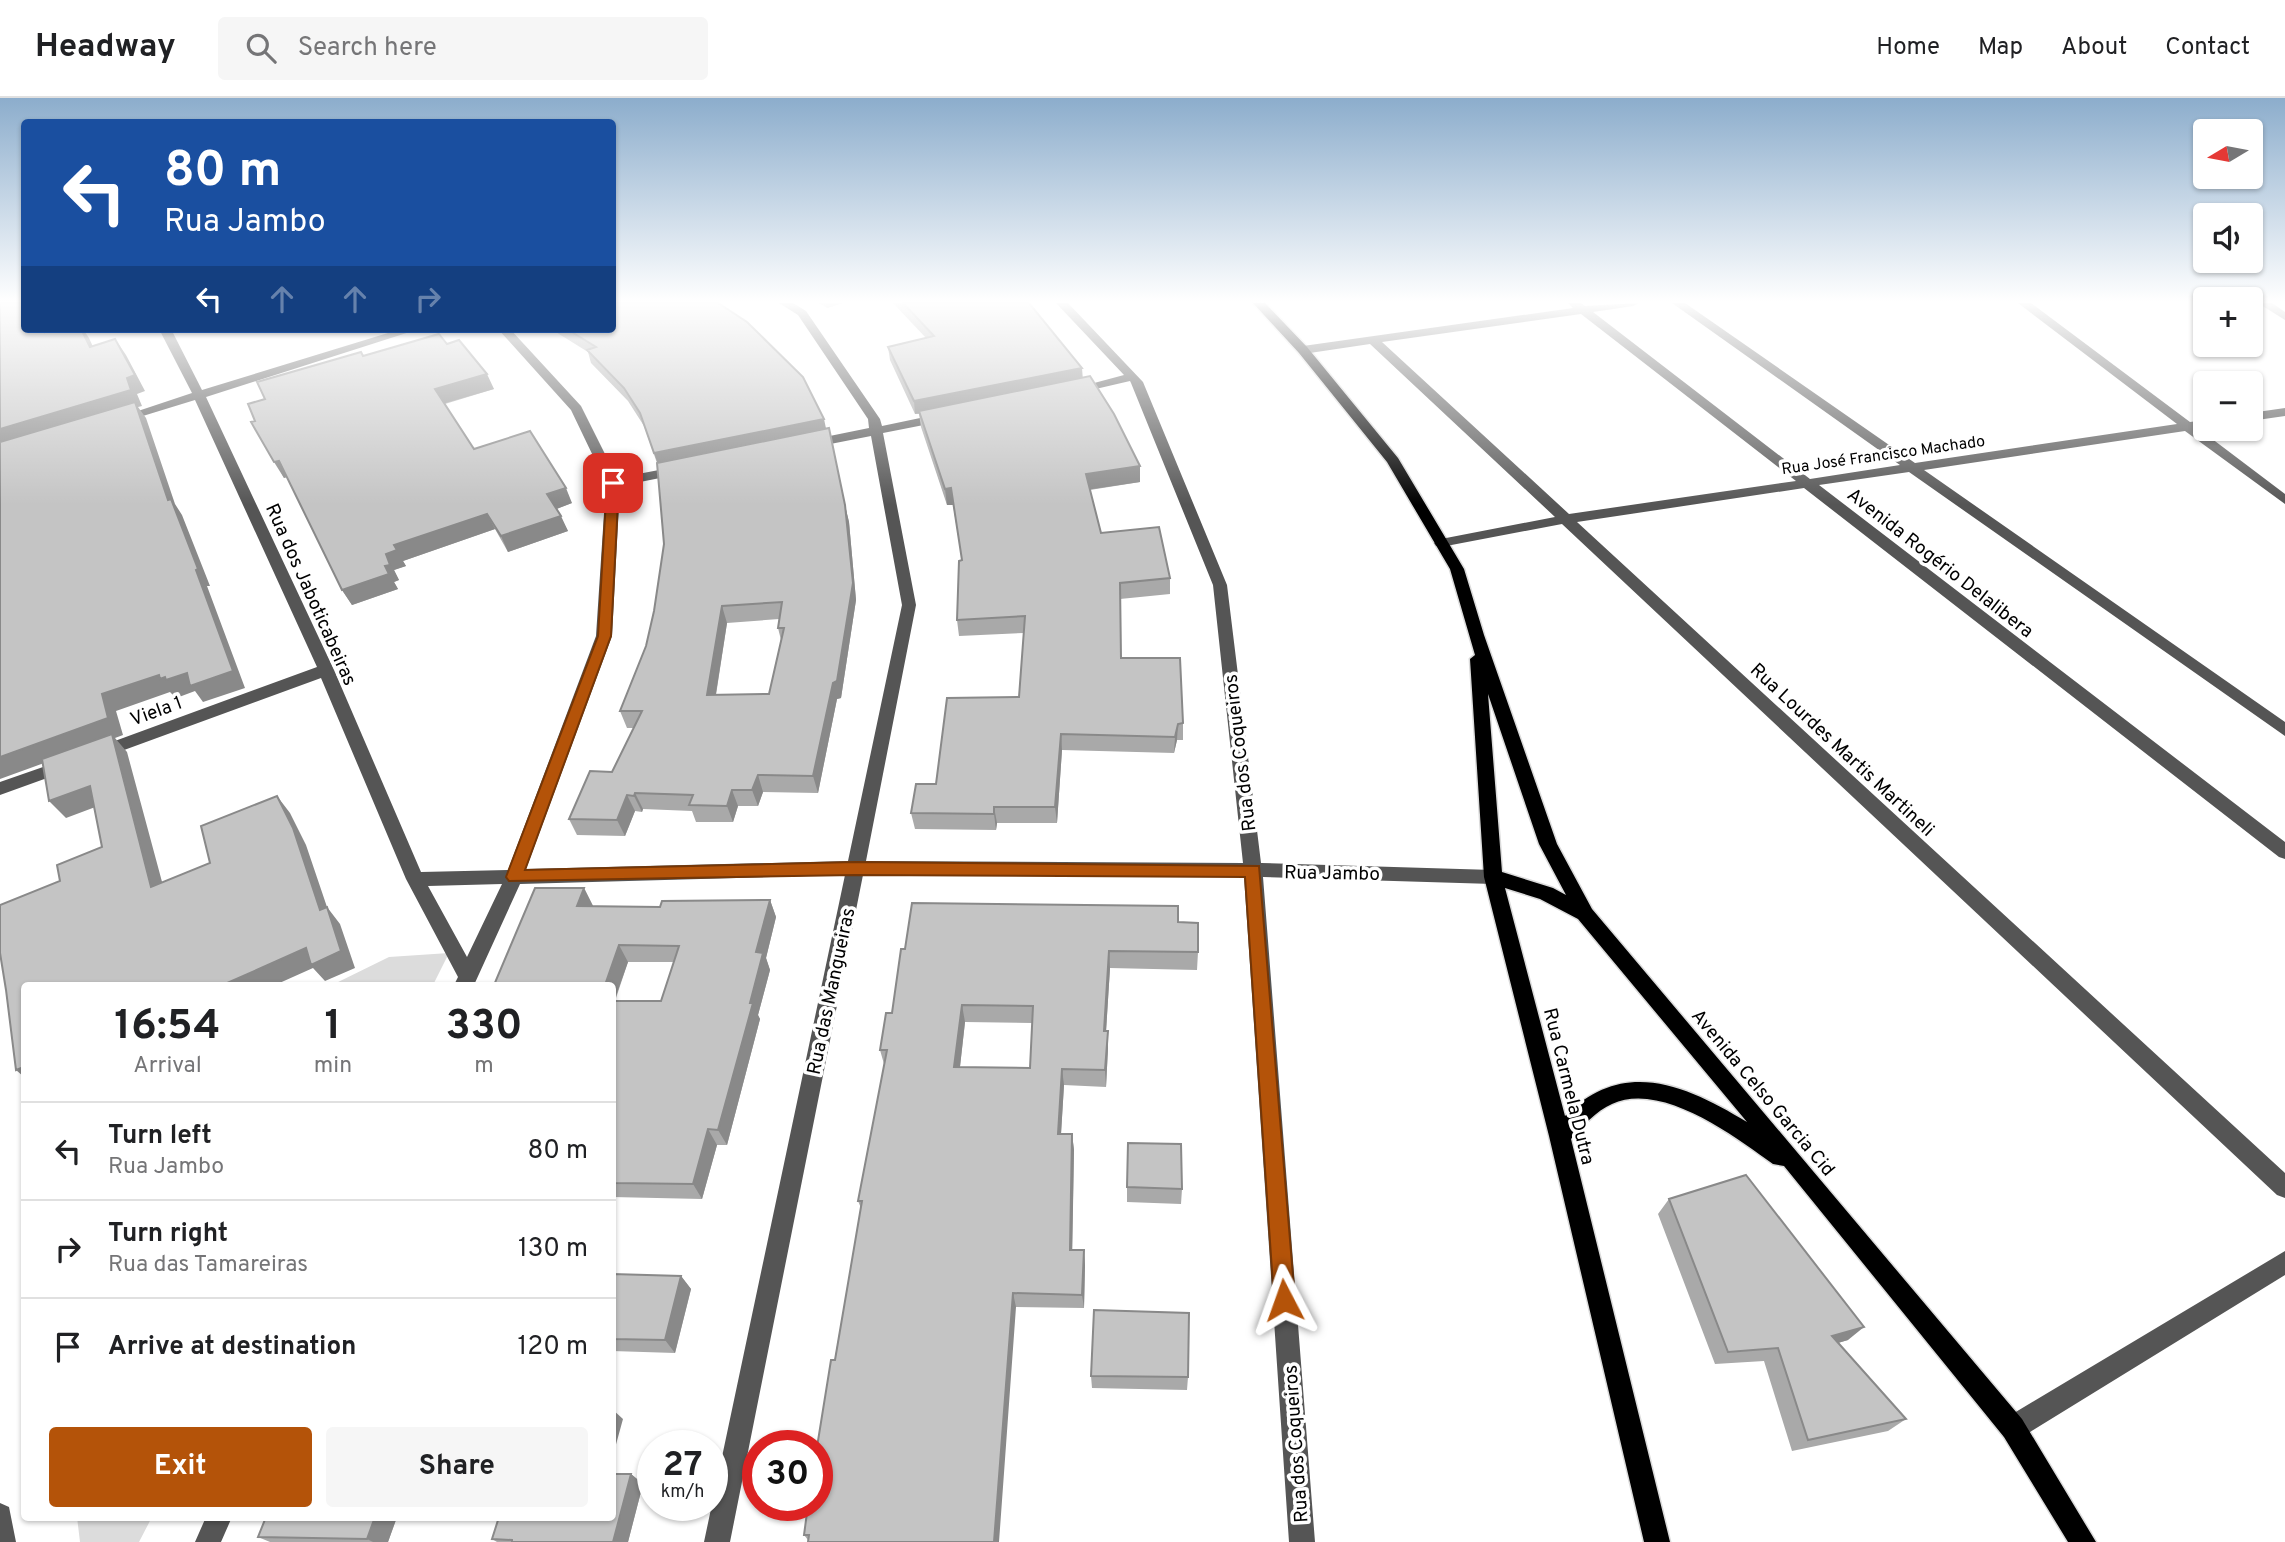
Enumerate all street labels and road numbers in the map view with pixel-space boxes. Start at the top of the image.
street label: Rua José Francisco Machado [1780,432,1986,480]
street label: Avenida Rogério Delalibera [1842,483,2038,644]
street label: Rua dos Jaboticabeiras [259,500,361,690]
street label: Rua Lourdes Martis Martineli [1744,659,1939,842]
street label: Rua dos Coqueiros [1219,673,1263,833]
street label: Viela 1 [127,691,186,732]
street label: Rua Jambo [1284,861,1380,887]
street label: Rua das Mangueiras [803,906,861,1077]
street label: Avenida Celso Garcia Cid [1686,1005,1839,1182]
street label: Rua Carmela Dutra [1537,1006,1599,1167]
street label: Rua dos Coqueiros [1280,1364,1314,1524]

